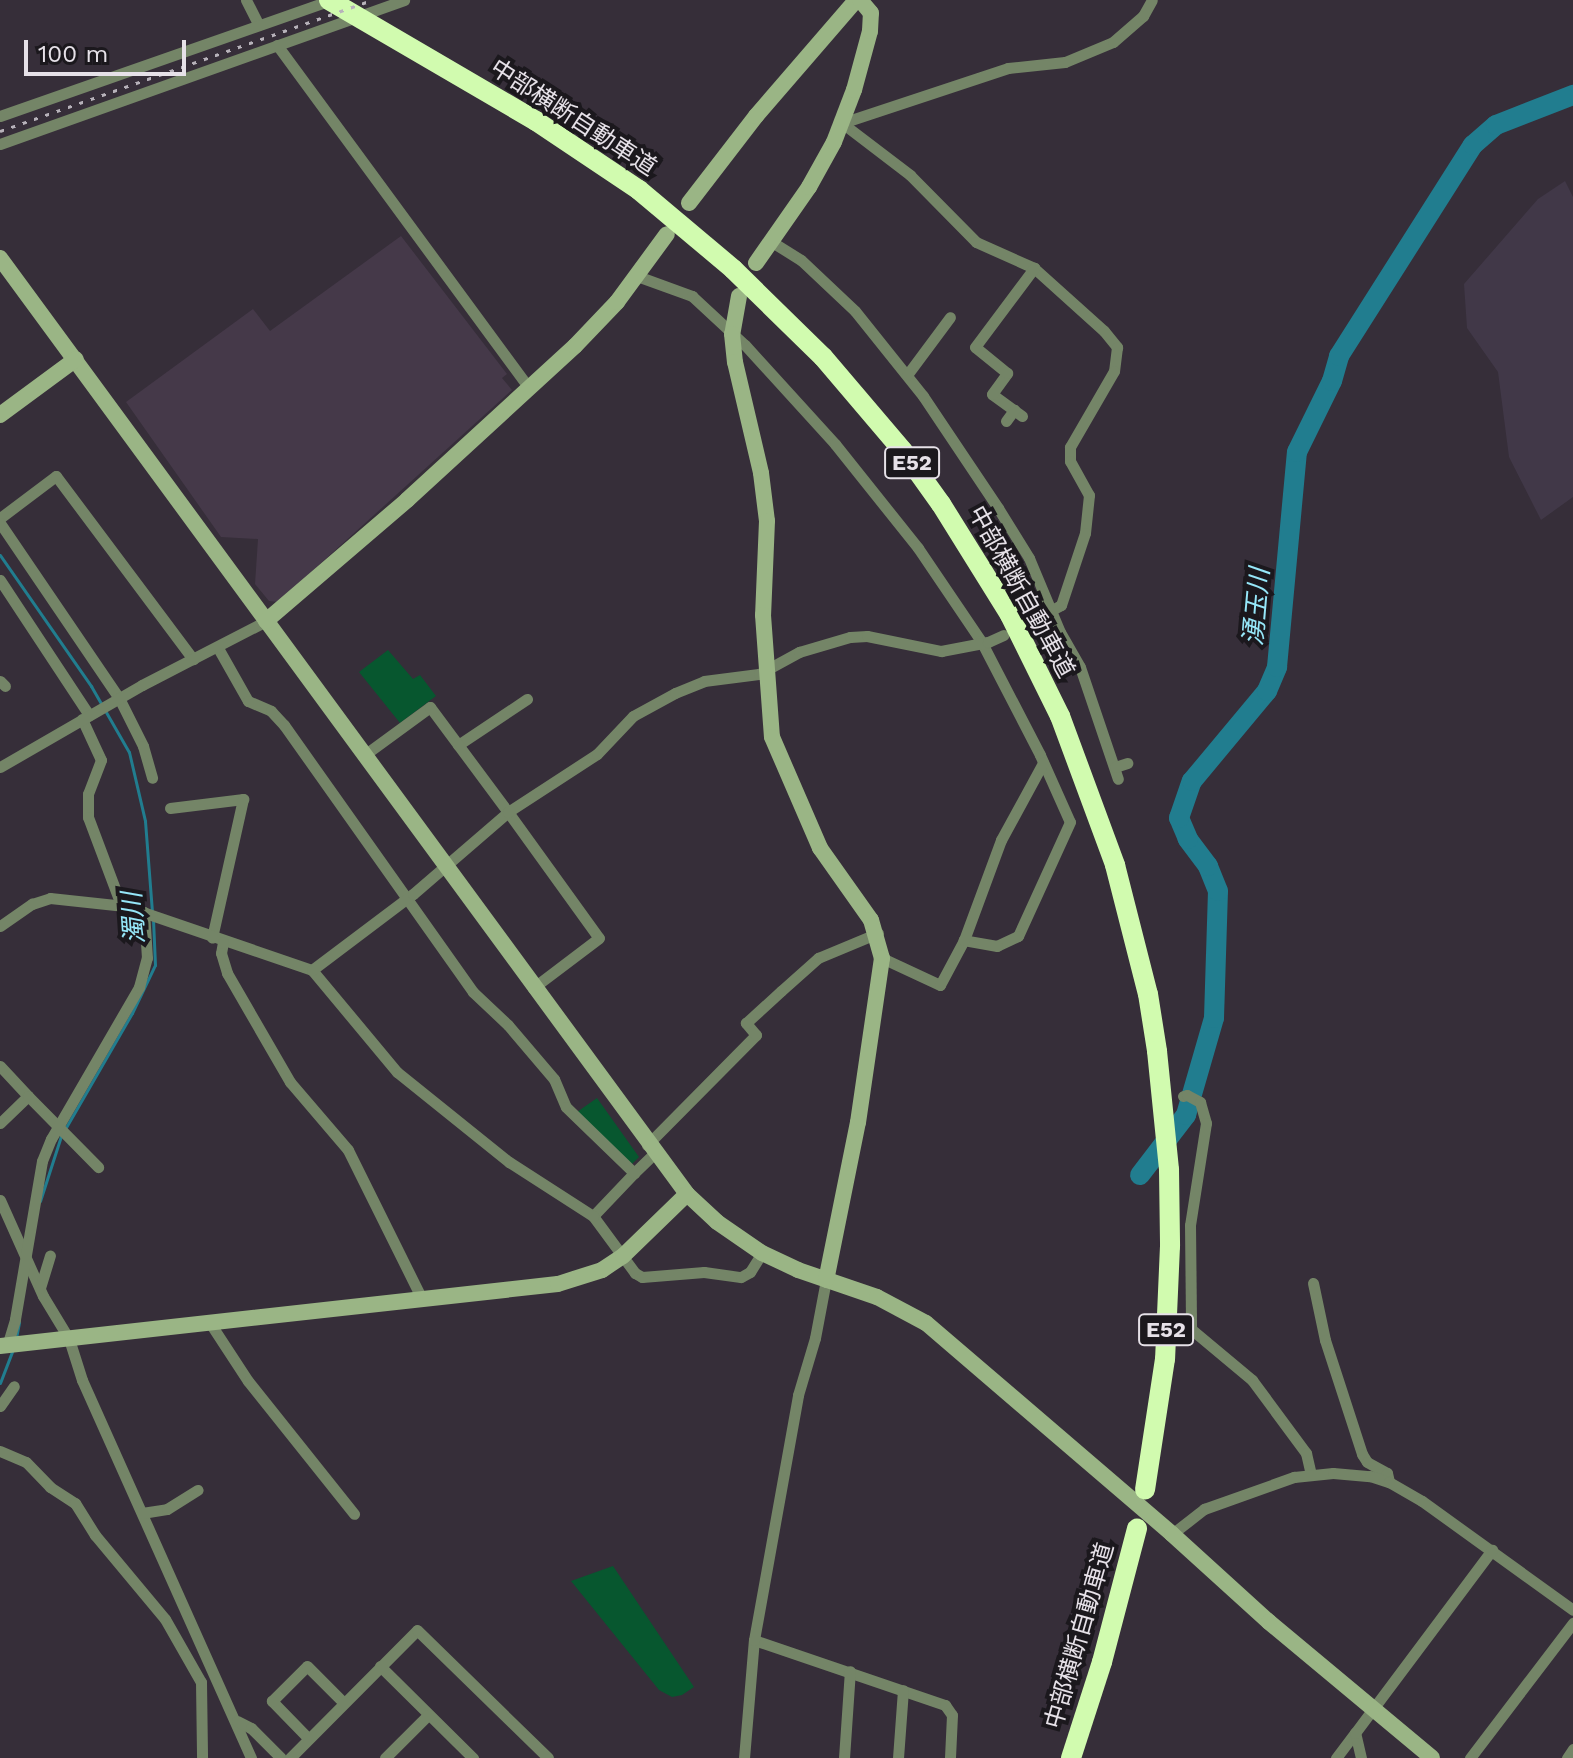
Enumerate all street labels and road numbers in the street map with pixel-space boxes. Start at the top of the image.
street label: 中部横断自動車道 [485,54,661,182]
road number: E52 [884,445,940,481]
street label: 中部横断自動車道 [962,501,1080,683]
road number: E52 [1138,1312,1194,1348]
street label: 中部横断自動車道 [1040,1540,1120,1732]

